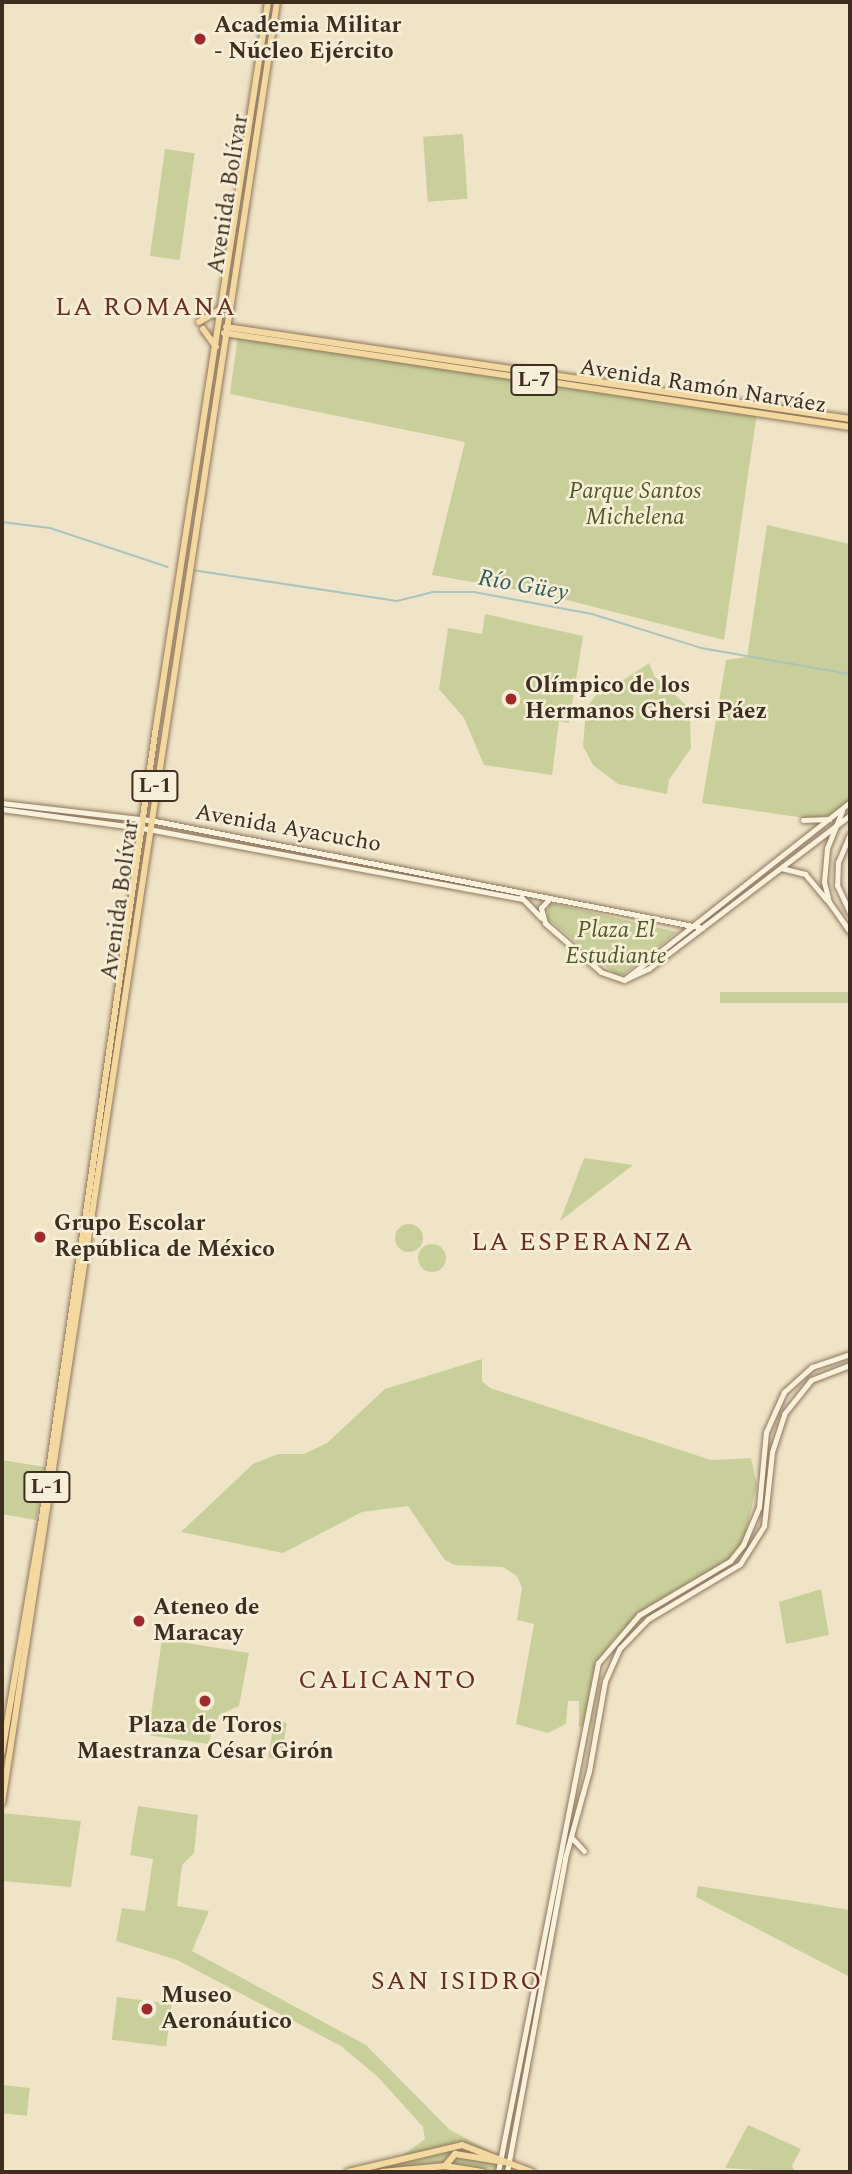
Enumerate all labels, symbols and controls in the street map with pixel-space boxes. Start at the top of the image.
place label: Academia Militar - Núcleo Ejército [214,12,401,66]
marker: Academia Militar - Núcleo Ejército [192,31,208,47]
street label: Avenida Bolívar [203,112,255,276]
district label: LA ROMANA [56,292,236,324]
street label: Avenida Ramón Narváez [577,354,829,420]
road number: L-7 [510,362,558,398]
park label: Parque Santos Michelena [569,478,701,532]
water label: Río Güey [476,564,570,608]
place label: Olímpico de los Hermanos Ghersi Páez [525,672,767,726]
marker: Olímpico de los Hermanos Ghersi Páez [503,691,519,707]
road number: L-1 [130,768,180,804]
street label: Avenida Ayacucho [193,799,383,859]
street label: Avenida Bolívar [96,818,146,982]
park label: Plaza El Estudiante [565,917,667,971]
place label: Grupo Escolar República de México [54,1210,275,1264]
district label: LA ESPERANZA [473,1227,693,1259]
marker: Grupo Escolar República de México [32,1229,48,1245]
road number: L-1 [22,1470,72,1504]
place label: Ateneo de Maracay [153,1594,259,1648]
marker: Ateneo de Maracay [131,1613,147,1629]
district label: CALICANTO [299,1665,477,1697]
marker: Plaza de Toros Maestranza César Girón [197,1693,213,1709]
place label: Plaza de Toros Maestranza César Girón [77,1712,333,1766]
district label: SAN ISIDRO [372,1966,542,1998]
place label: Museo Aeronáutico [161,1982,292,2036]
marker: Museo Aeronáutico [139,2001,155,2017]

